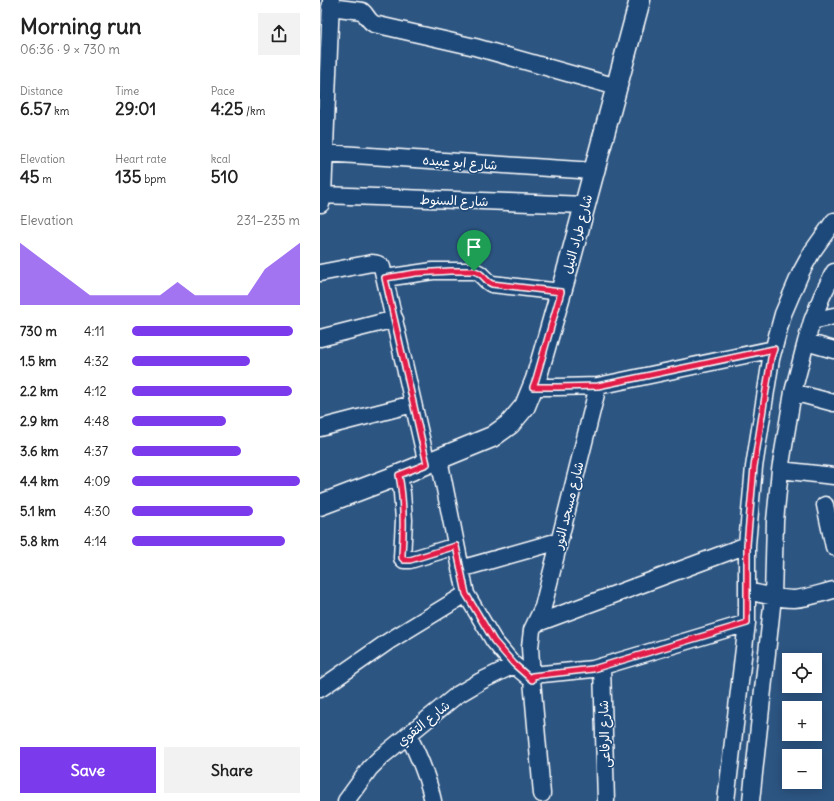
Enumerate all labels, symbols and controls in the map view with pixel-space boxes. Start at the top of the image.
text: Morning run [20,12,142,40]
button: share [258,13,300,55]
text: 06:36 · 9 × 730 m [20,41,120,58]
text: Distance [20,84,63,98]
text: Time [115,84,139,98]
text: Pace [211,84,235,98]
text: 6.57 [20,98,51,120]
text: 29:01 [115,98,156,120]
text: 4:25 [211,98,243,120]
text: km [51,104,69,118]
text: /km [243,104,265,118]
street label: شارع ابو عبيده [422,151,498,175]
text: Elevation [20,152,65,166]
text: Heart rate [115,152,166,166]
text: kcal [211,152,230,166]
text: 45 [20,166,40,188]
text: 135 [115,166,142,188]
text: 510 [211,166,238,188]
text: m [40,172,52,186]
text: bpm [142,172,166,186]
street label: شارع السنوط [419,191,489,211]
street label: شارع طراد النيل [559,192,597,276]
text: Elevation [20,212,73,229]
text: 231–235 m [237,212,300,229]
pin [457,230,491,271]
icon: arrive [463,236,485,258]
text: 730 m [20,323,57,340]
text: 4:11 [84,323,105,340]
text: 1.5 km [20,353,56,370]
text: 4:32 [84,353,109,370]
text: 2.2 km [20,383,58,400]
text: 4:12 [84,383,107,400]
text: 2.9 km [20,413,58,430]
text: 4:48 [84,413,109,430]
text: 3.6 km [20,443,59,460]
text: 4:37 [84,443,108,460]
street label: شارع مسجد النور [549,460,588,552]
text: 4.4 km [20,473,59,490]
text: 4:09 [84,473,110,490]
text: 5.1 km [20,503,56,520]
text: 4:30 [84,503,110,520]
text: 5.8 km [20,533,59,550]
text: 4:14 [84,533,107,550]
map controls [782,653,822,789]
button: locate [782,653,822,693]
street label: شارع التقوي [393,697,454,751]
street label: شارع الرفاعى [595,700,615,768]
button: + [782,701,822,741]
button: Save [20,747,156,793]
button: Share [164,747,300,793]
button: − [782,749,822,789]

